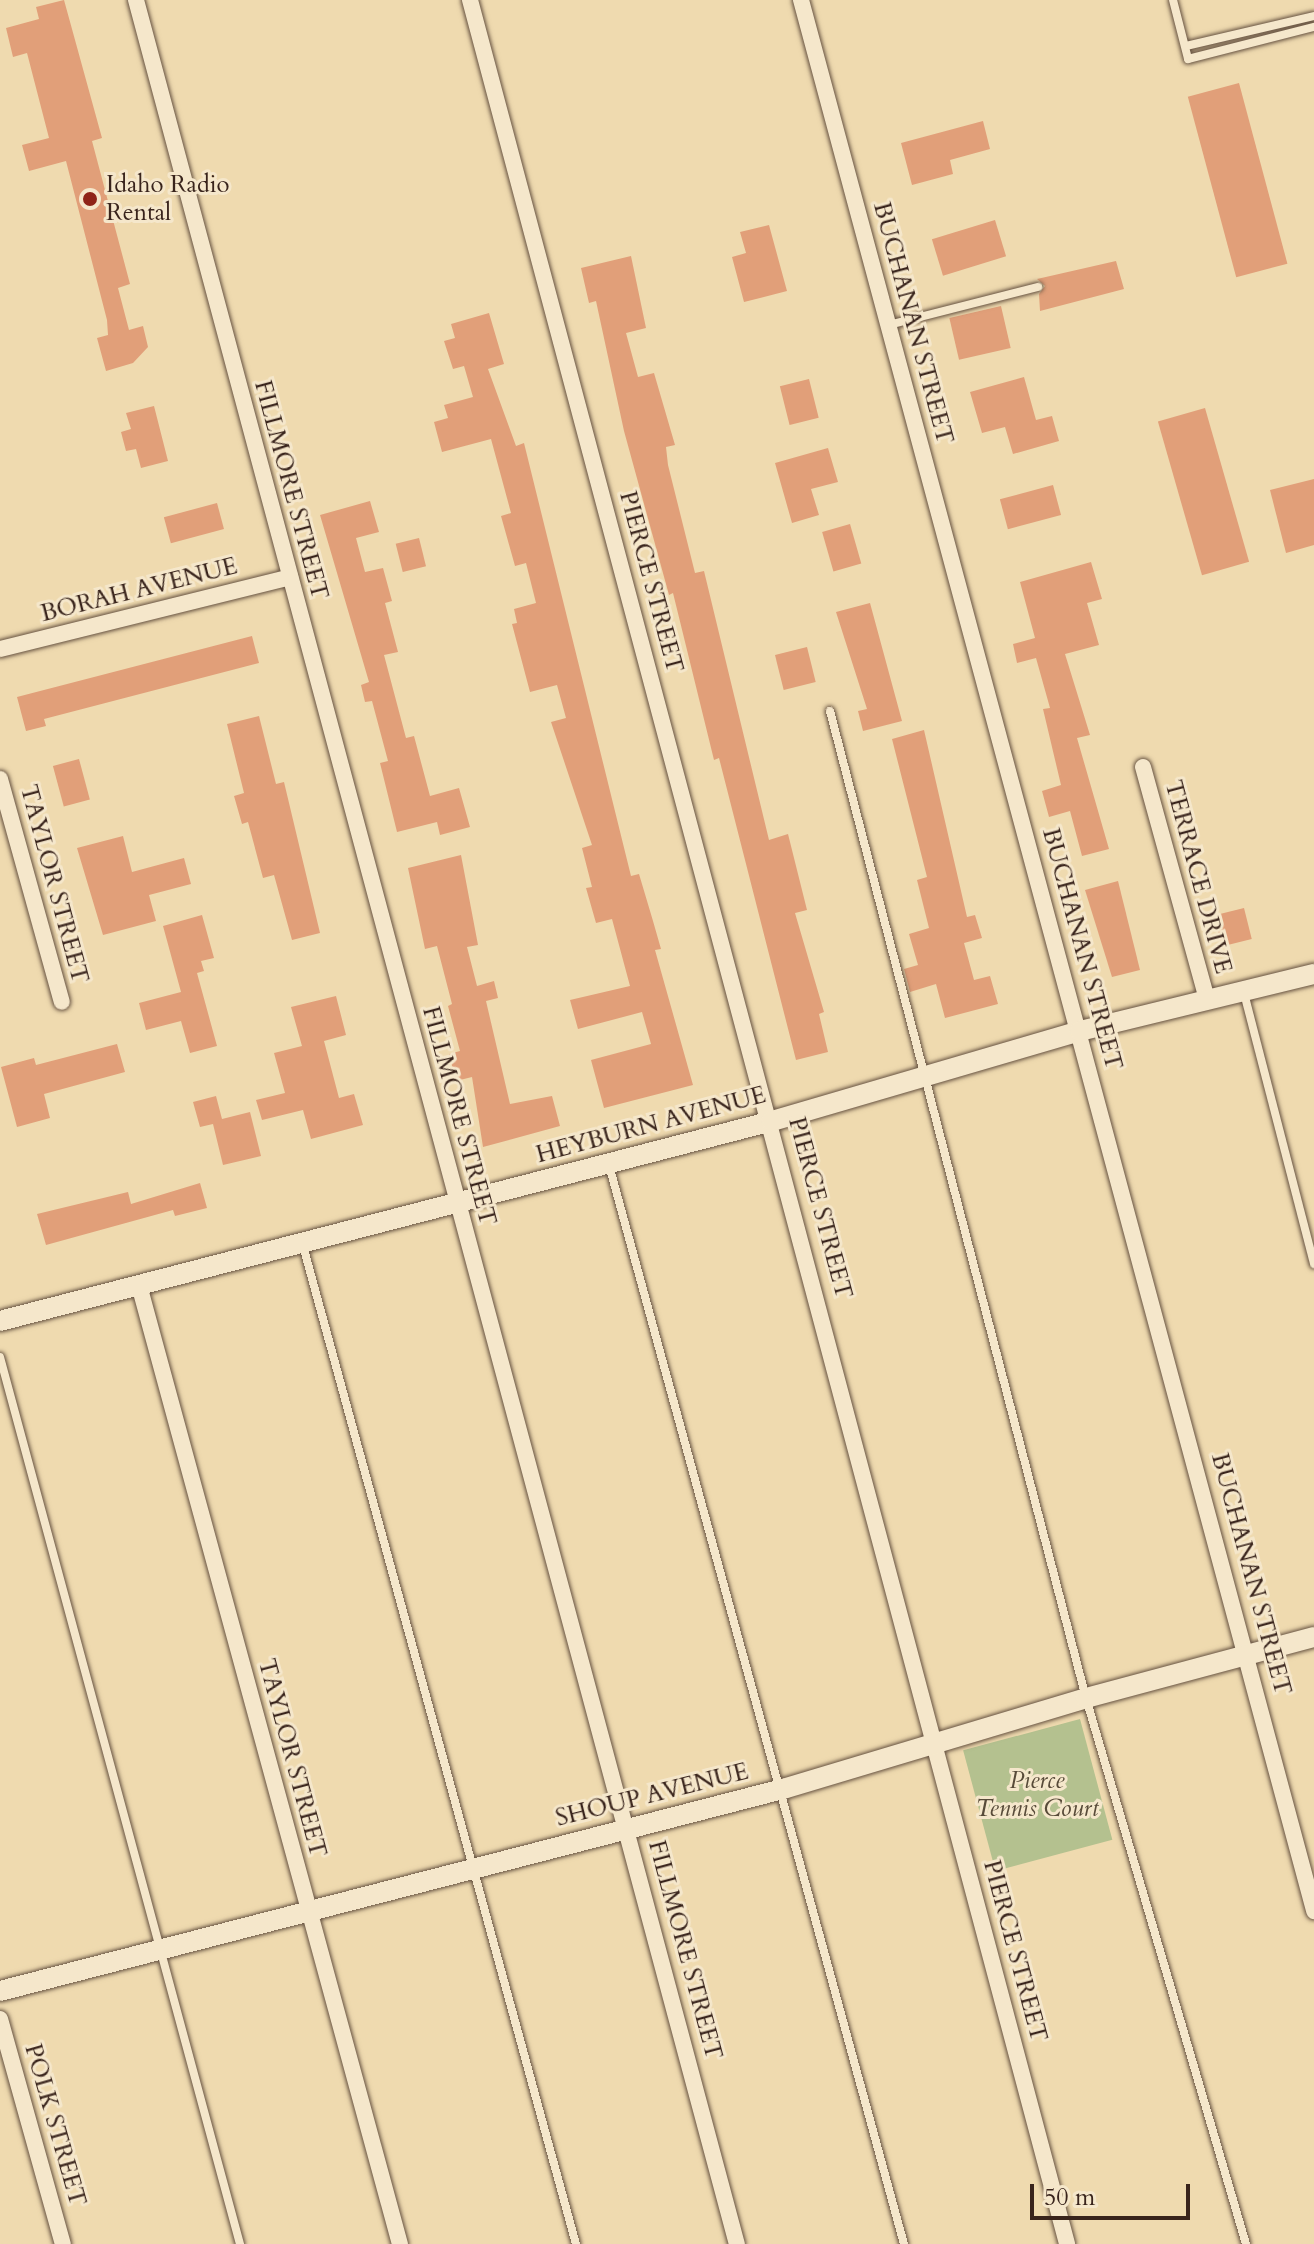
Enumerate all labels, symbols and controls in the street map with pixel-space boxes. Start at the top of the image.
place label: Idaho Radio Rental [106,171,229,227]
marker: Idaho Radio Rental [81,190,99,208]
street label: BUCHANAN STREET [867,199,959,447]
street label: FILLMORE STREET [248,377,334,603]
street label: PIERCE STREET [613,488,689,676]
street label: BORAH AVENUE [38,552,240,628]
street label: TERRACE DRIVE [1158,777,1238,977]
street label: TAYLOR STREET [14,782,94,986]
street label: BUCHANAN STREET [1036,825,1128,1073]
street label: FILLMORE STREET [416,1003,502,1229]
street label: HEYBURN AVENUE [533,1080,769,1170]
street label: PIERCE STREET [782,1114,858,1302]
street label: BUCHANAN STREET [1205,1450,1297,1698]
street label: TAYLOR STREET [252,1656,332,1860]
street label: SHOUP AVENUE [553,1757,751,1833]
park label: Pierce Tennis Court [976,1767,1098,1823]
street label: FILLMORE STREET [642,1837,728,2063]
street label: PIERCE STREET [977,1857,1053,2045]
street label: POLK STREET [18,2041,92,2209]
scale bar [1034,2168,1194,2218]
text: 50 m [1044,2181,1095,2214]

